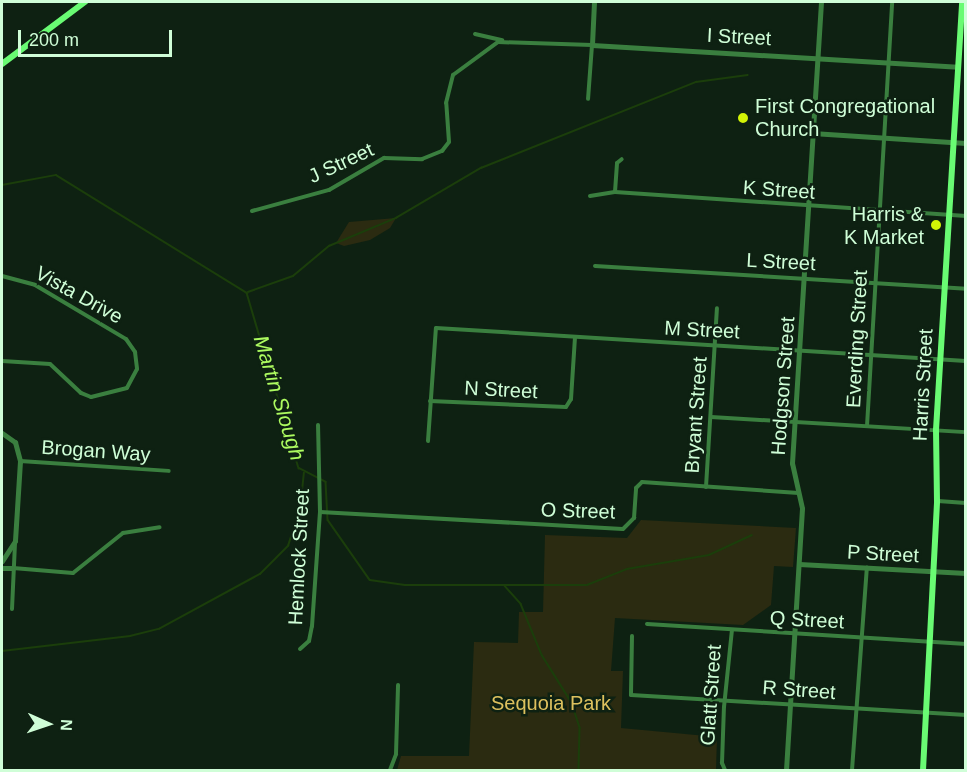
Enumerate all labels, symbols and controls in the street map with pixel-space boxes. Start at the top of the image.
scale bar [21,18,176,56]
street label: I Street [706,23,772,51]
text: 200 m [29,30,79,50]
place label: First Congregational Church [755,94,935,141]
marker: First Congregational Church [736,111,750,125]
street label: J Street [305,138,377,188]
street label: K Street [742,176,816,204]
place label: Harris & K Market [844,202,924,249]
marker: Harris & K Market [929,218,943,232]
street label: L Street [745,248,817,276]
street label: Vista Drive [31,261,127,329]
street label: Everding Street [841,270,873,408]
street label: M Street [664,316,740,344]
street label: Hodgson Street [766,316,800,456]
street label: Harris Street [908,328,938,442]
water label: Martin Slough [248,332,310,464]
street label: Bryant Street [680,356,712,474]
street label: N Street [464,376,538,404]
street label: Brogan Way [41,435,151,467]
street label: Hemlock Street [283,488,315,626]
street label: O Street [540,498,616,524]
street label: P Street [846,540,920,568]
street label: Q Street [769,606,845,634]
street label: Glatt Street [696,644,726,746]
street label: R Street [762,675,836,705]
park label: Sequoia Park [491,691,611,715]
north arrow [18,694,78,754]
text: N [58,719,75,731]

